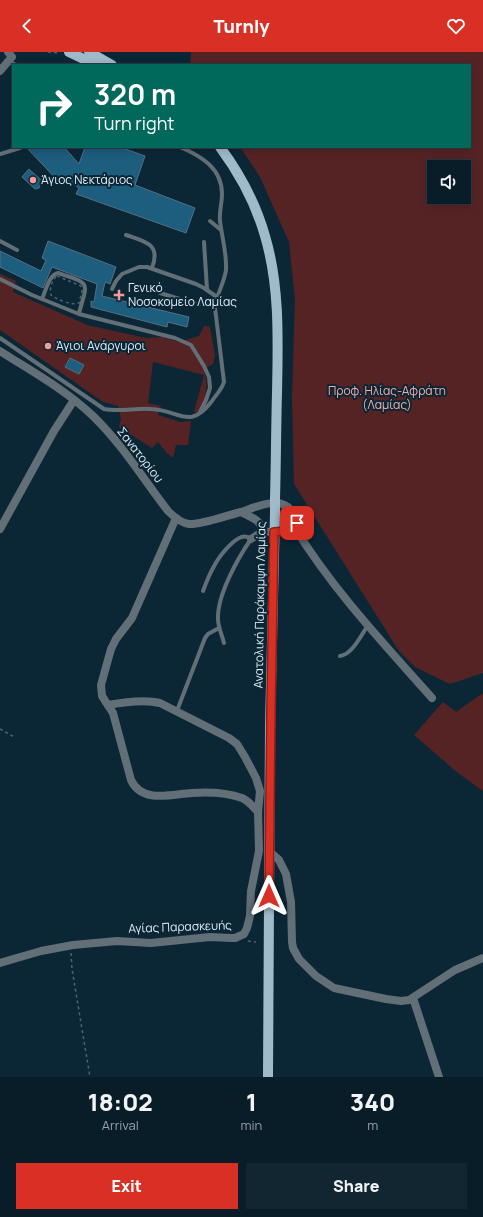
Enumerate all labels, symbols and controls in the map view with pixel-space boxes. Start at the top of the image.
text: Turnly [214,14,269,38]
icon: back [16,15,38,37]
icon: heart [445,15,467,37]
text: 320 m [94,75,176,113]
icon: right [28,80,80,132]
text: Turn right [94,111,175,135]
map controls [427,160,471,204]
button: sound [427,160,471,204]
place label: Άγιος Νεκτάριος [41,171,133,188]
marker: Άγιος Νεκτάριος [28,175,38,185]
place label: Γενικό Νοσοκομείο Λαμίας [128,279,237,310]
marker: Γενικό Νοσοκομείο Λαμίας [113,289,125,301]
place label: Άγιοι Ανάργυροι [56,337,146,354]
marker: Άγιοι Ανάργυροι [43,341,53,351]
park label: Προφ. Ηλίας-Αφράτη (Λαμίας) [328,382,446,413]
street label: Σανατορίου [113,423,168,486]
pin [280,506,314,540]
icon: arrive [286,512,308,534]
street label: Ανατολική Παράκαμψη Λαμίας [250,521,269,689]
position arrow [248,875,290,917]
street label: Αγίας Παρασκευής [128,916,232,937]
text: 18:02 [88,1085,153,1118]
text: 1 [246,1085,257,1118]
text: 340 [350,1085,395,1118]
text: Arrival [102,1116,139,1134]
text: min [241,1116,262,1134]
text: m [367,1116,378,1134]
button: Exit [16,1163,238,1209]
button: Share [246,1163,467,1209]

